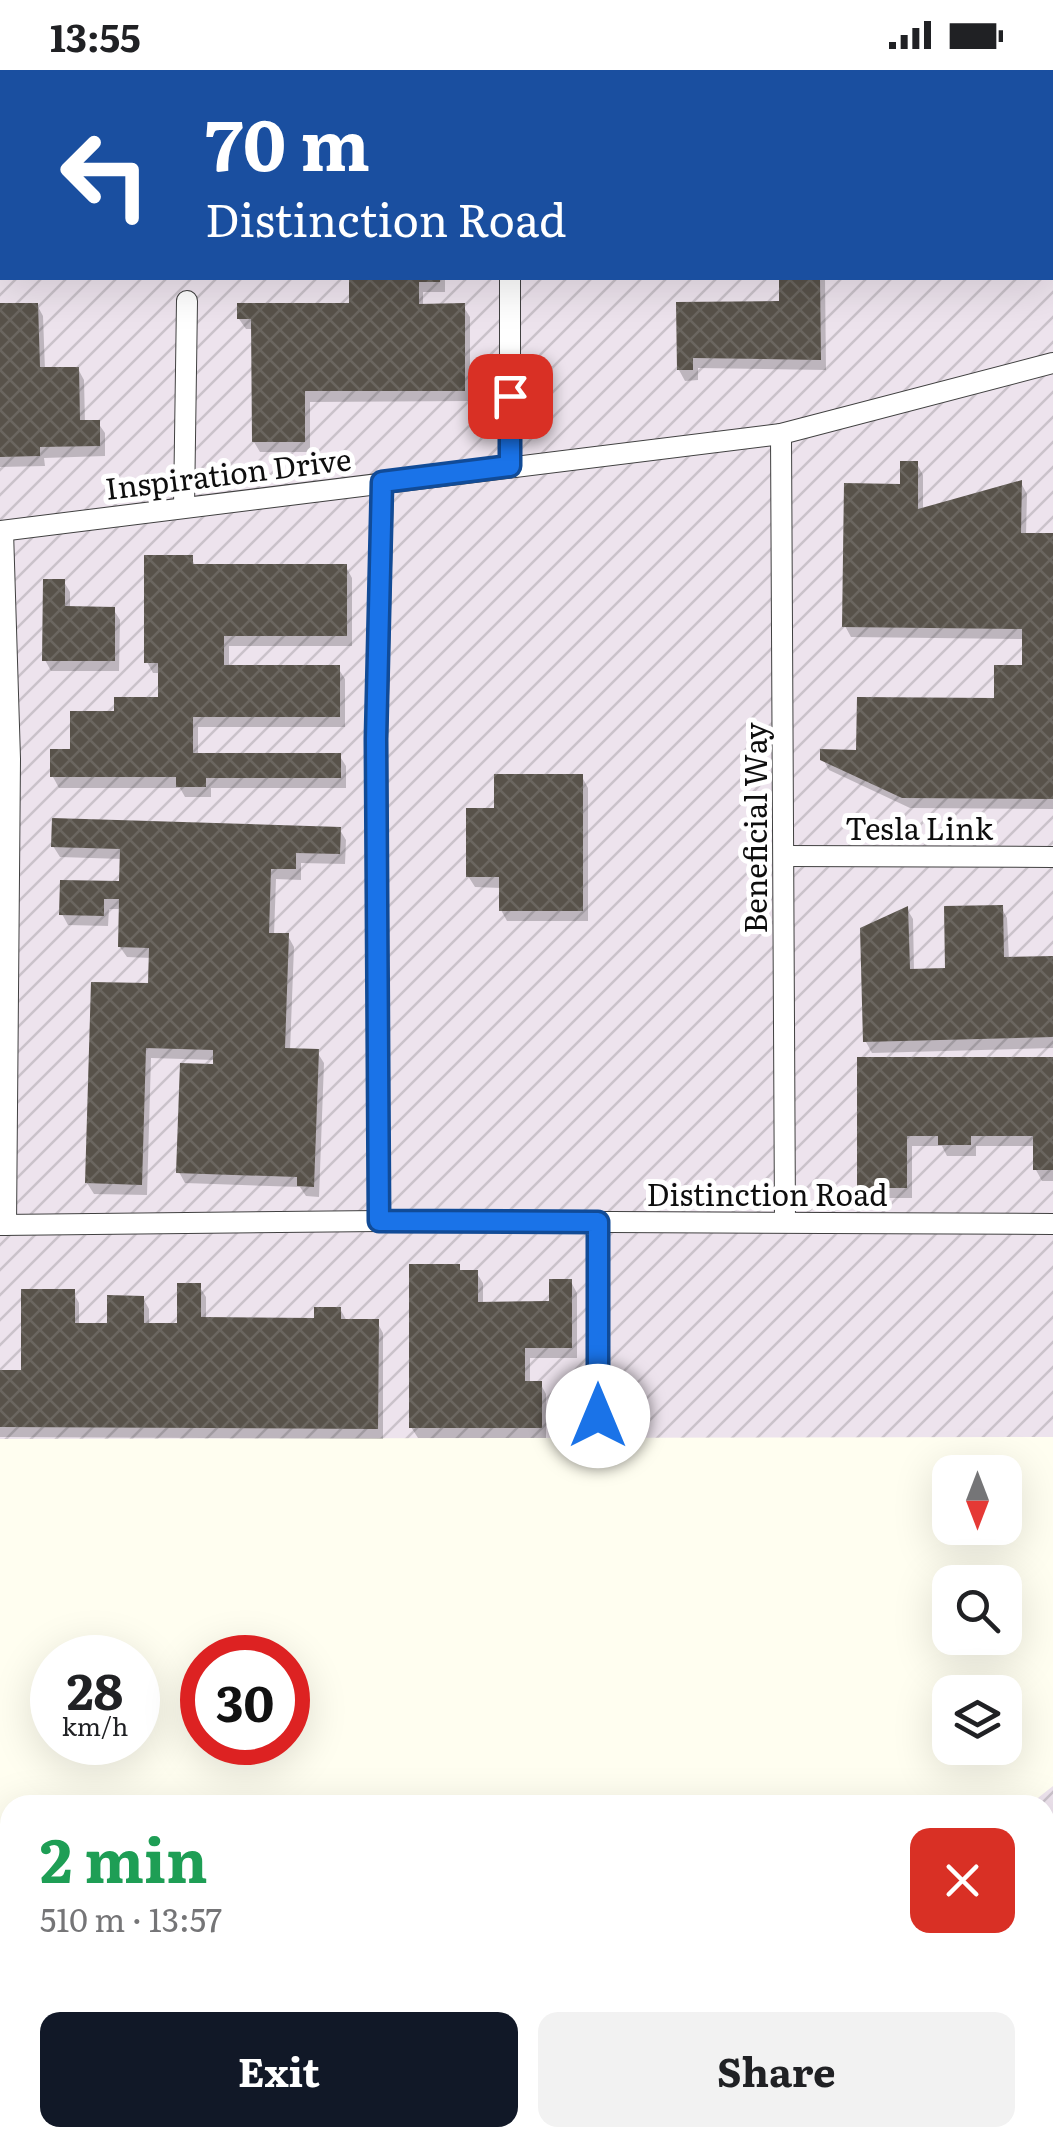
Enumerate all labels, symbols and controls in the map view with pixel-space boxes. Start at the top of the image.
text: 13:55 [50,7,141,64]
text: 70 m [205,89,370,193]
icon: left [40,110,170,240]
text: Distinction Road [205,184,567,251]
pin [468,354,553,439]
icon: arrive [483,369,538,424]
street label: Inspiration Drive [103,435,353,509]
street label: Beneficial Way [732,722,776,933]
street label: Tesla Link [845,805,994,849]
street label: Distinction Road [647,1171,888,1215]
position arrow [546,1364,650,1468]
north arrow [932,1455,1022,1545]
map controls [932,1455,1022,1765]
button: search [932,1565,1022,1655]
speed limit sign: 30 [180,1635,310,1765]
text: 28 [67,1651,123,1725]
button: layers [932,1675,1022,1765]
text: km/h [62,1707,128,1744]
text: 2 min [40,1812,208,1901]
button: close [910,1828,1015,1933]
text: 510 m · 13:57 [40,1894,222,1942]
button: Exit [40,2012,518,2127]
button: Share [538,2012,1015,2127]

